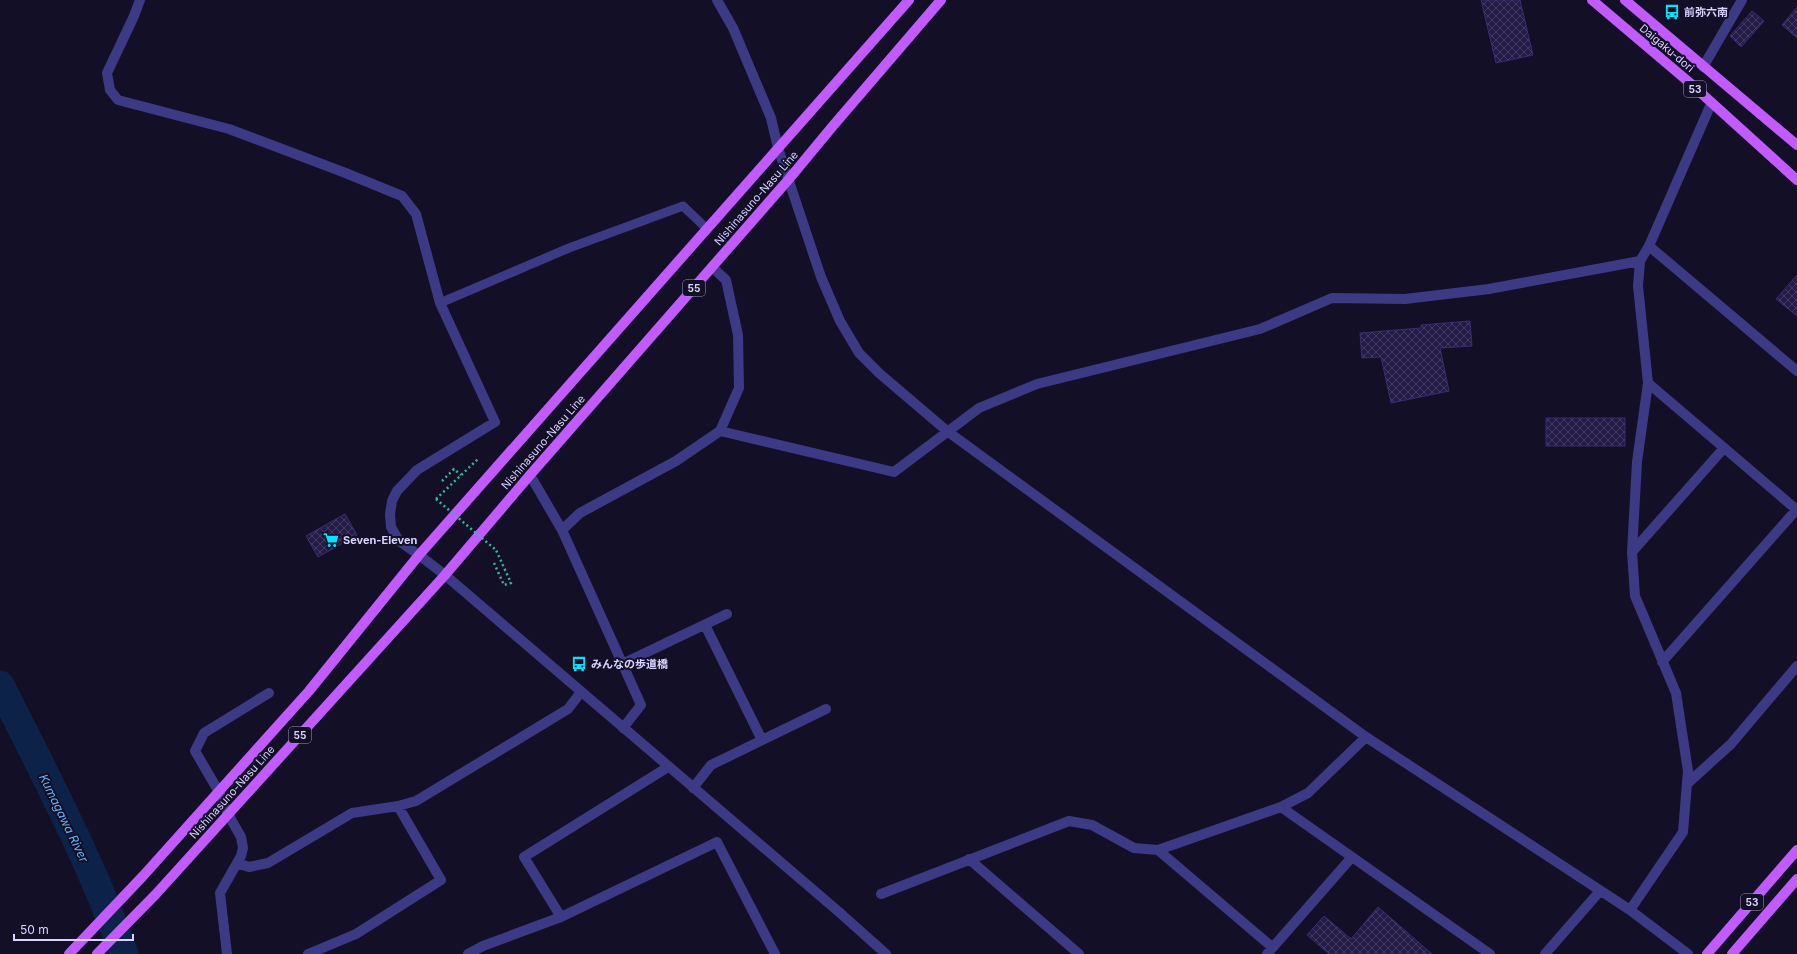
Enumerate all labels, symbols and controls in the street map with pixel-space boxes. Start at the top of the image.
bus stop icon: 前弥六南 [1663,3,1681,21]
place label: 前弥六南 [1684,5,1728,19]
street label: Daigaku-dori [1637,21,1697,75]
road number: 53 [1684,81,1706,97]
street label: Nishinasuno-Nasu Line [711,148,801,248]
road number: 55 [683,280,705,296]
street label: Nishinasuno-Nasu Line [498,392,588,492]
supermarket icon: Seven-Eleven [322,531,340,549]
place label: Seven-Eleven [343,533,417,547]
bus stop icon: みんなの歩道橋 [570,655,588,673]
place label: みんなの歩道橋 [591,657,668,671]
road number: 55 [289,727,311,743]
street label: Nishinasuno-Nasu Line [186,742,278,842]
water label: Kumagawa River [36,771,92,865]
road number: 53 [1741,894,1763,910]
scale bar [14,916,133,942]
text: 50 m [20,922,49,937]

